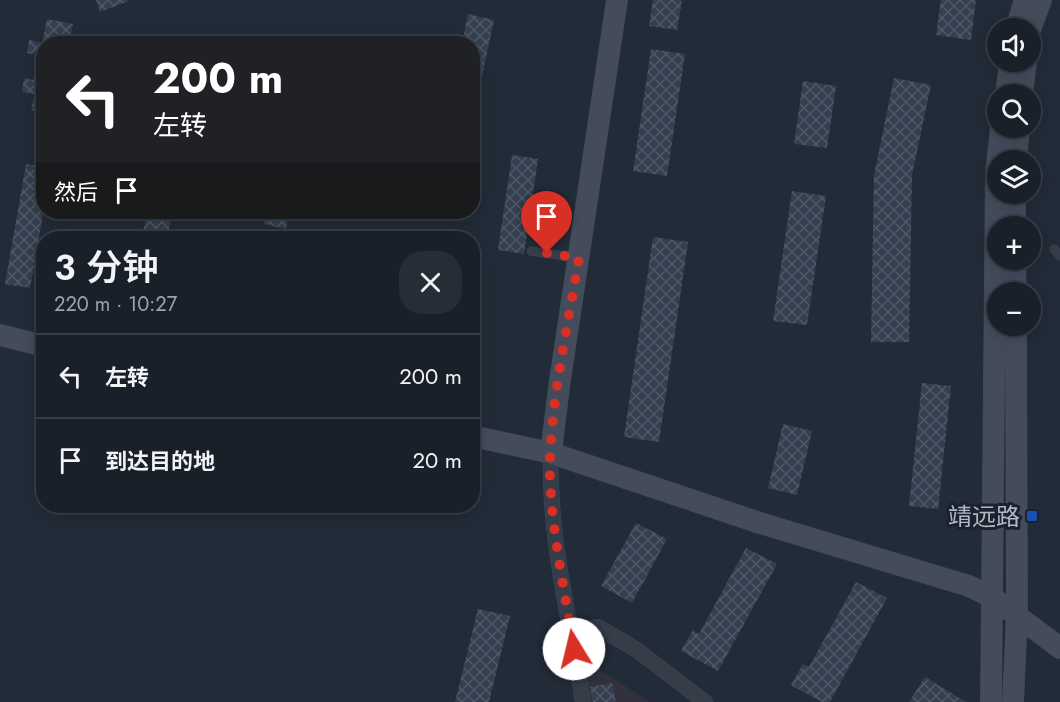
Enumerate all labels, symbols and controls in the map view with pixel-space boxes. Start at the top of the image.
map controls [987,18,1041,336]
button: sound [987,18,1041,72]
text: 200 m [153,48,283,109]
icon: left [54,60,132,138]
button: search [987,84,1041,138]
text: 左转 [153,106,207,145]
button: layers [987,150,1041,204]
icon: arrive [110,174,143,207]
text: 然后 [54,176,98,208]
pin [521,191,572,253]
icon: arrive [530,200,563,233]
button: + [987,216,1041,270]
text: 3 分钟 [54,241,158,293]
button: close [399,251,462,314]
button: − [987,282,1041,336]
text: 220 m · 10:27 [54,290,177,319]
icon: left [54,360,87,393]
text: 200 m [399,360,462,392]
text: 左转 [105,361,149,393]
icon: arrive [54,444,87,477]
text: 20 m [413,444,462,476]
text: 到达目的地 [105,445,215,477]
place label: 靖远路 [948,499,1020,534]
marker: 靖远路 [1025,509,1039,523]
position arrow [542,617,606,681]

